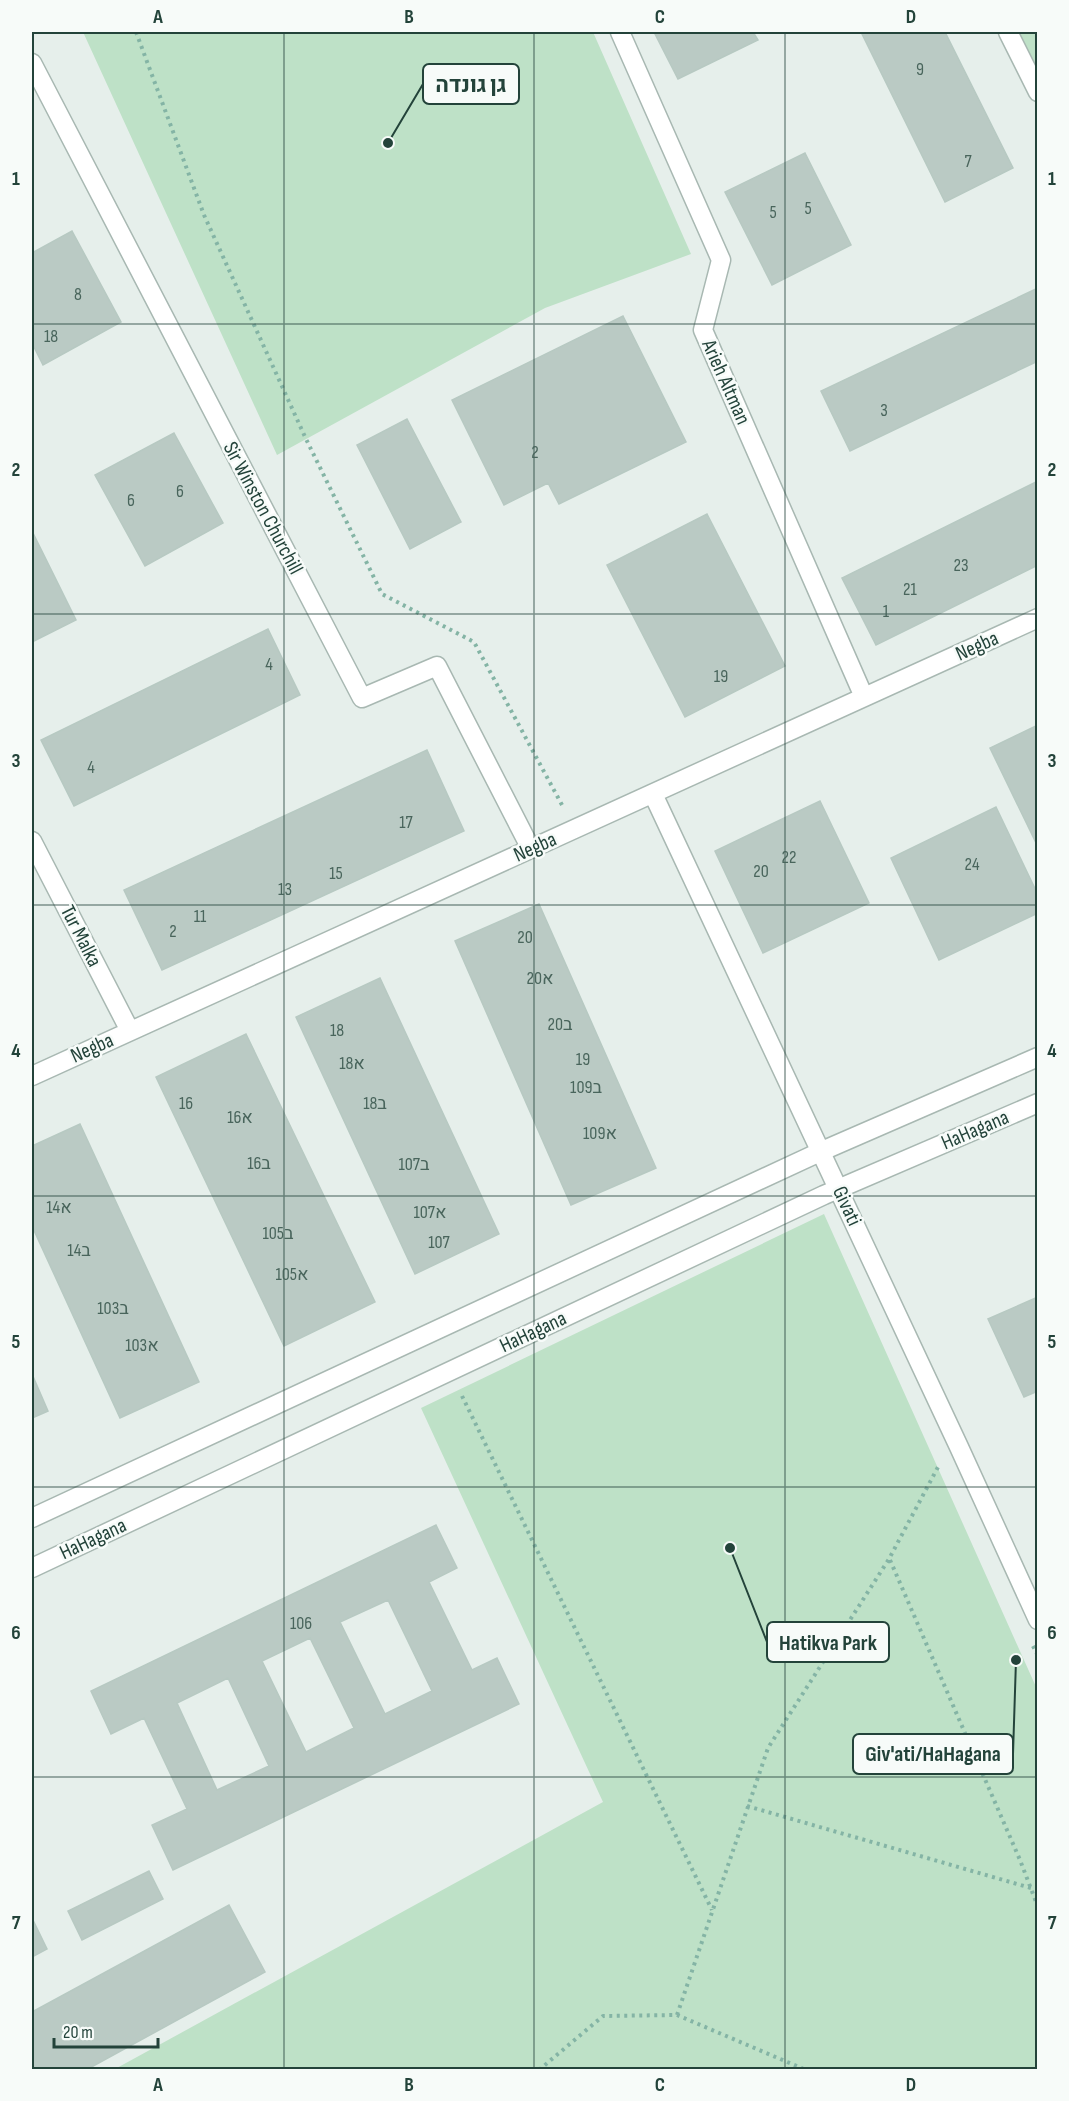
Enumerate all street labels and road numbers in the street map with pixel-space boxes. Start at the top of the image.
street label: Arieh Altman [696,335,756,428]
street label: Sir Winston Churchill [218,438,308,578]
street label: Negba [952,626,1002,666]
street label: Negba [510,827,560,867]
street label: Tur Malka [55,901,107,971]
street label: Negba [67,1028,117,1068]
street label: HaHagana [938,1105,1012,1155]
street label: Givati [827,1182,867,1230]
street label: HaHagana [496,1306,570,1358]
street label: HaHagana [56,1513,130,1565]

